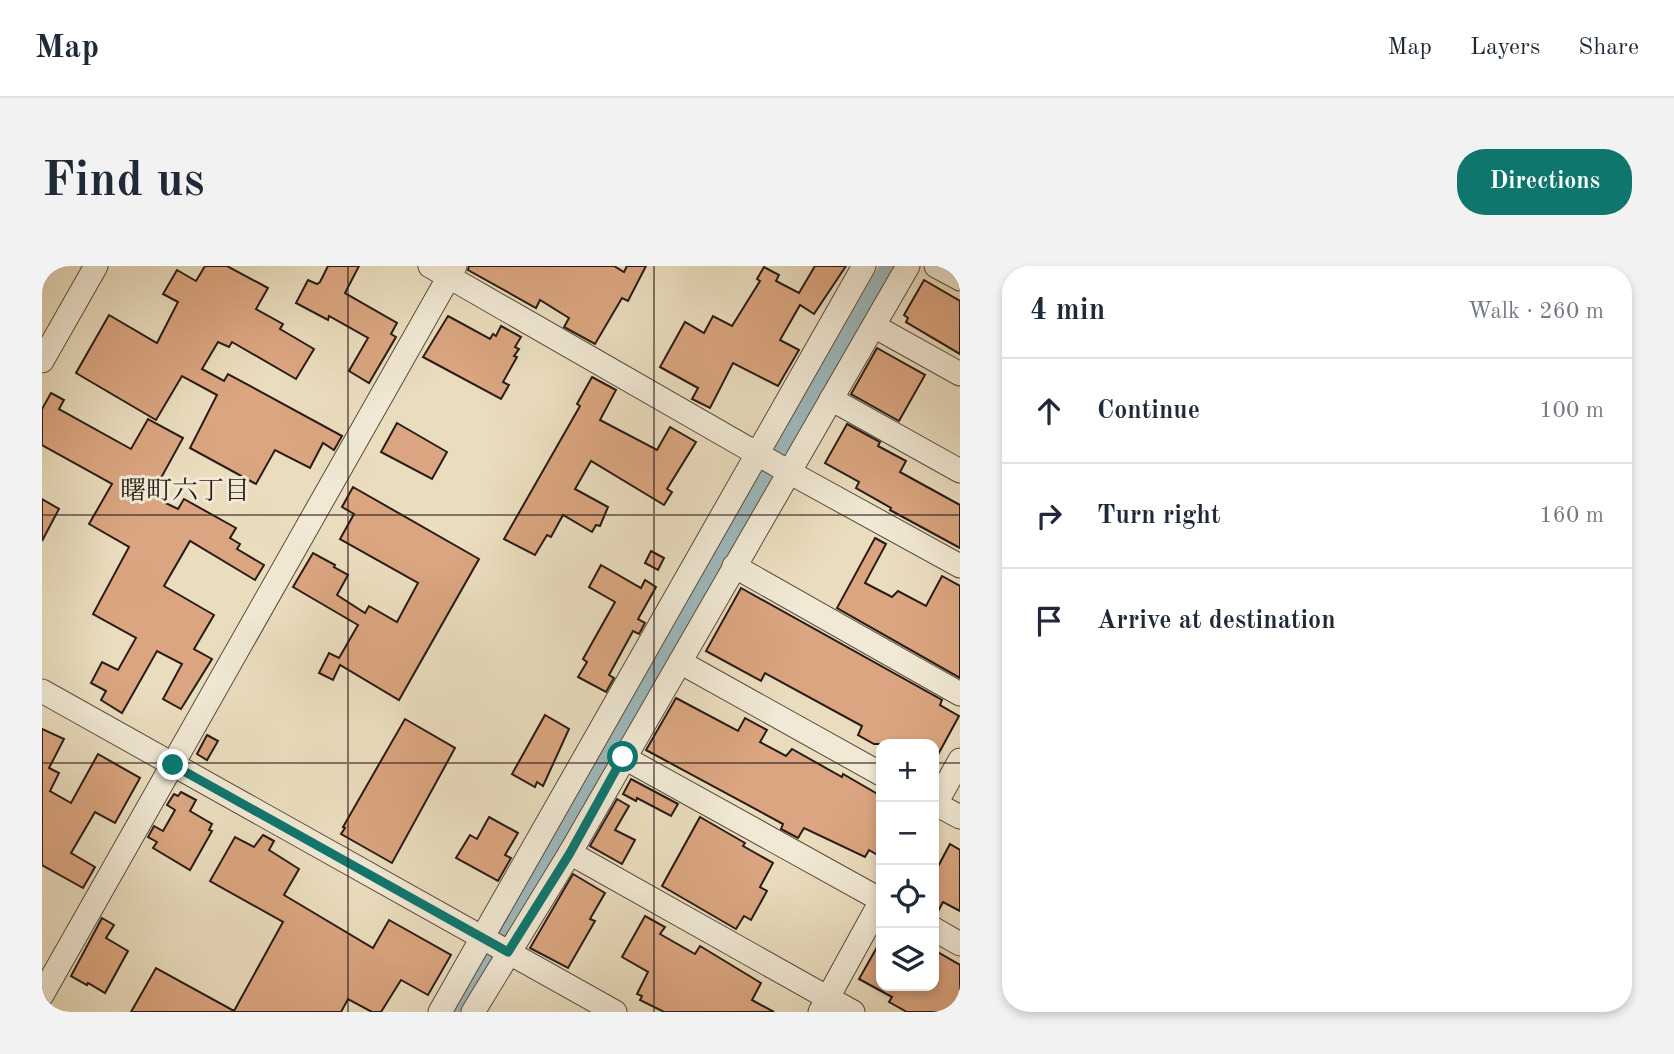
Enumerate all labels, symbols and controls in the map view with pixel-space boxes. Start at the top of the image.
text: Map [35,32,99,65]
text: Map [1388,36,1432,60]
text: Layers [1470,36,1540,60]
text: Share [1578,36,1639,60]
button: Directions [1457,149,1632,215]
text: Find us [42,158,205,207]
text: 4 min [1030,296,1105,326]
text: Walk · 260 m [1468,300,1604,323]
icon: ahead [1030,392,1068,430]
text: Continue [1097,398,1200,424]
text: 100 m [1539,399,1604,422]
district label: 曙町六丁目 [120,477,250,505]
icon: right [1030,497,1068,535]
text: Turn right [1097,503,1220,529]
text: 160 m [1539,504,1604,527]
icon: arrive [1030,602,1068,640]
text: Arrive at destination [1097,608,1336,634]
map controls [876,739,939,991]
button: + [876,739,939,802]
route start [607,741,638,772]
route end [157,749,188,780]
button: − [876,802,939,865]
button: locate [876,865,939,928]
button: layers [876,928,939,991]

